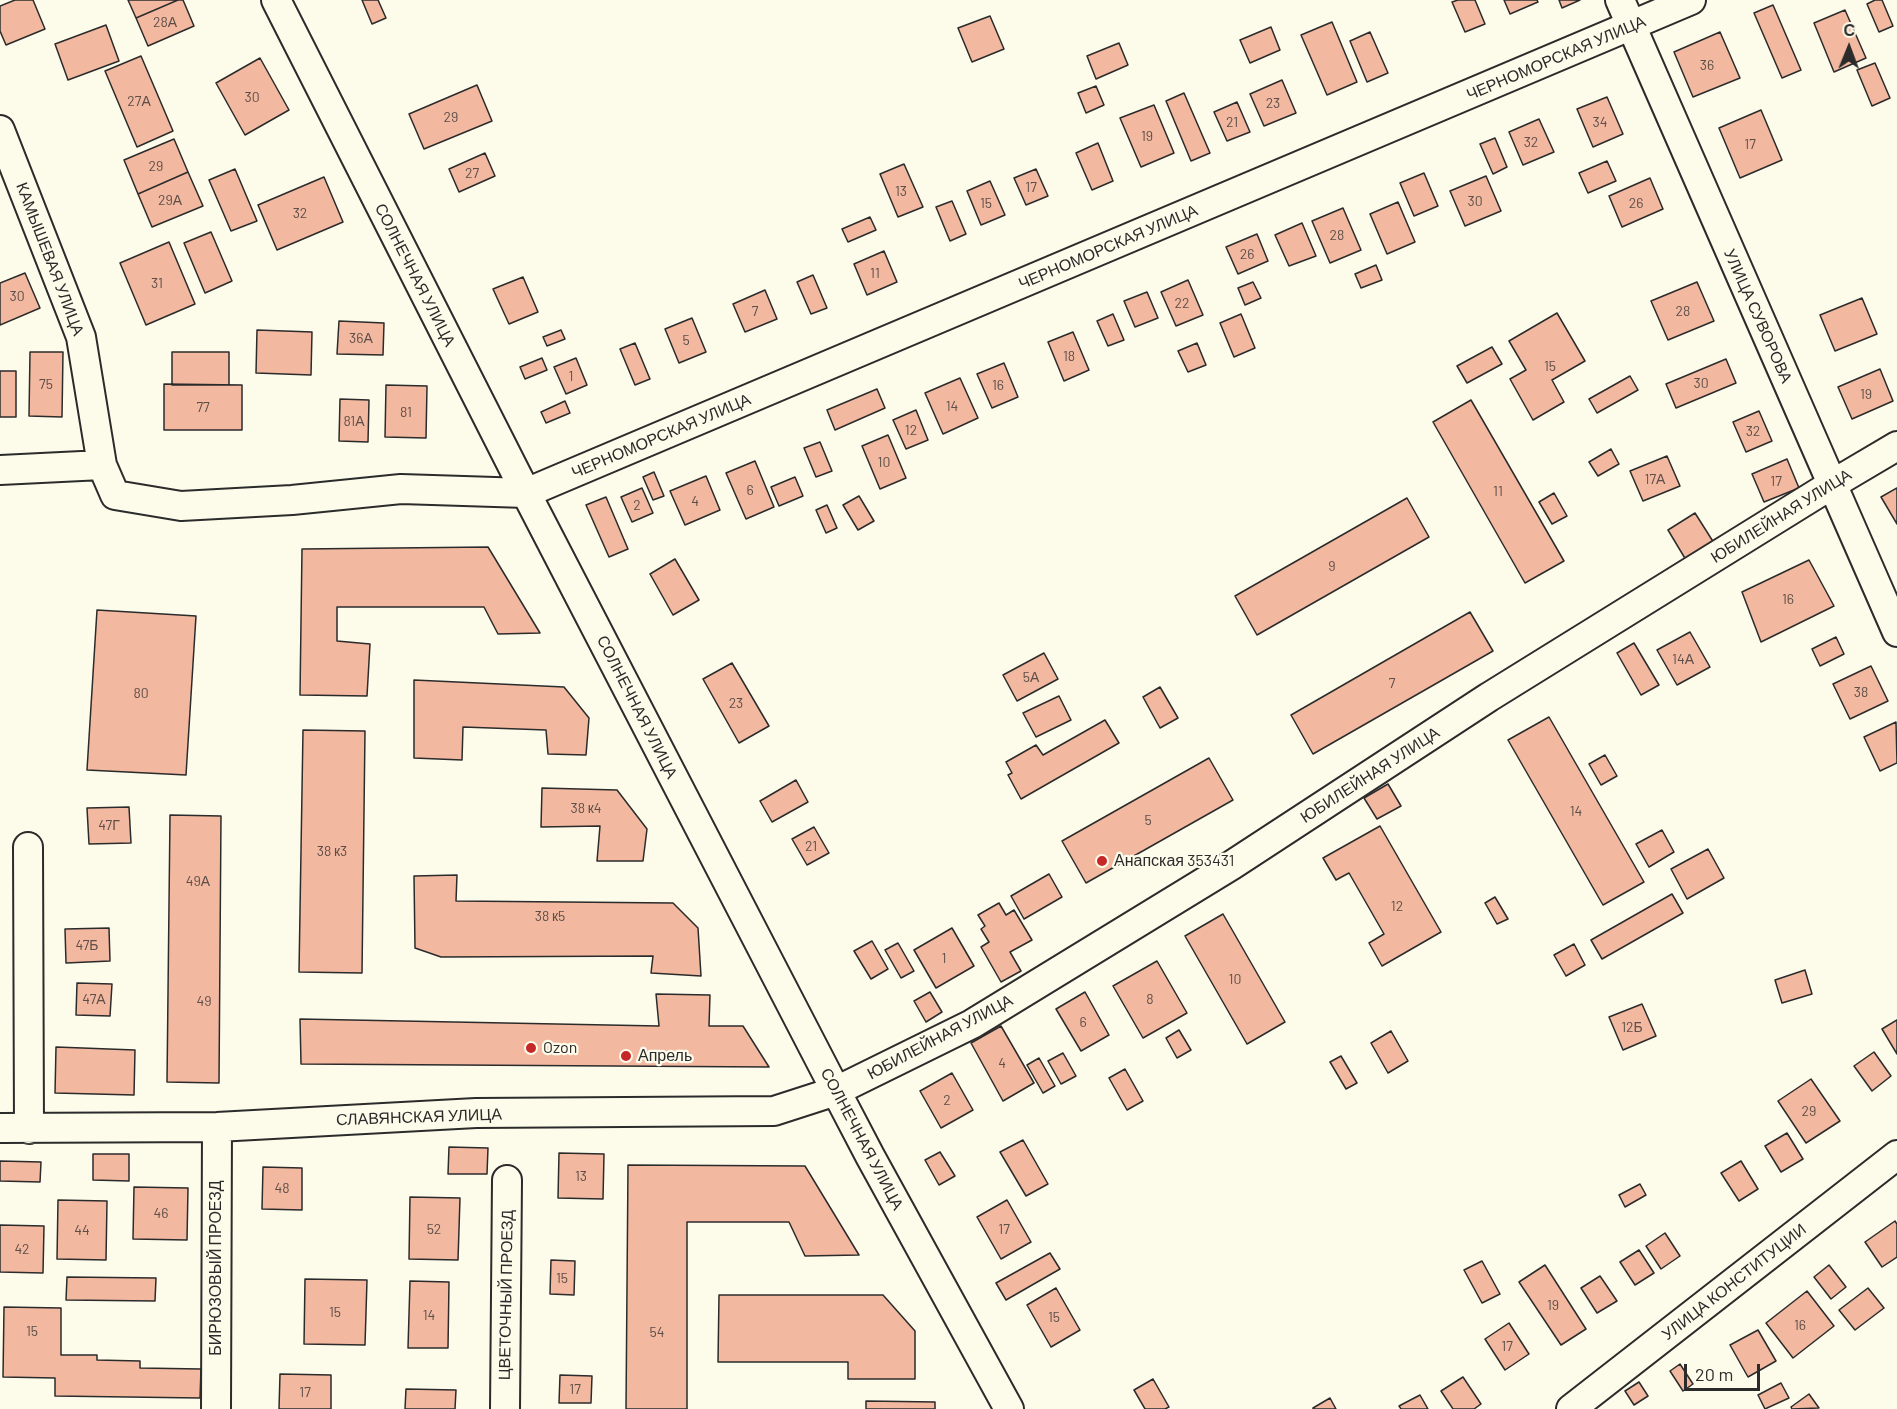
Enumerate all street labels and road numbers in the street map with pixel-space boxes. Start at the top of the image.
street label: ЧЕРНОМОРСКАЯ УЛИЦА [1464,12,1648,104]
street label: КАМЫШЕВАЯ УЛИЦА [12,180,88,338]
street label: СОЛНЕЧНАЯ УЛИЦА [371,200,459,350]
street label: ЧЕРНОМОРСКАЯ УЛИЦА [1016,201,1200,293]
street label: УЛИЦА СУВОРОВА [1720,246,1796,386]
street label: ЧЕРНОМОРСКАЯ УЛИЦА [569,390,753,482]
street label: ЮБИЛЕЙНАЯ УЛИЦА [1707,465,1855,567]
street label: СОЛНЕЧНАЯ УЛИЦА [593,632,681,782]
street label: ЮБИЛЕЙНАЯ УЛИЦА [1297,723,1443,827]
street label: ЮБИЛЕЙНАЯ УЛИЦА [864,991,1016,1083]
street label: СОЛНЕЧНАЯ УЛИЦА [816,1065,908,1213]
street label: СЛАВЯНСКАЯ УЛИЦА [336,1105,502,1129]
street label: БИРЮЗОВЫЙ ПРОЕЗД [206,1180,226,1356]
street label: ЦВЕТОЧНЫЙ ПРОЕЗД [495,1210,517,1380]
street label: УЛИЦА КОНСТИТУЦИИ [1658,1220,1810,1344]

